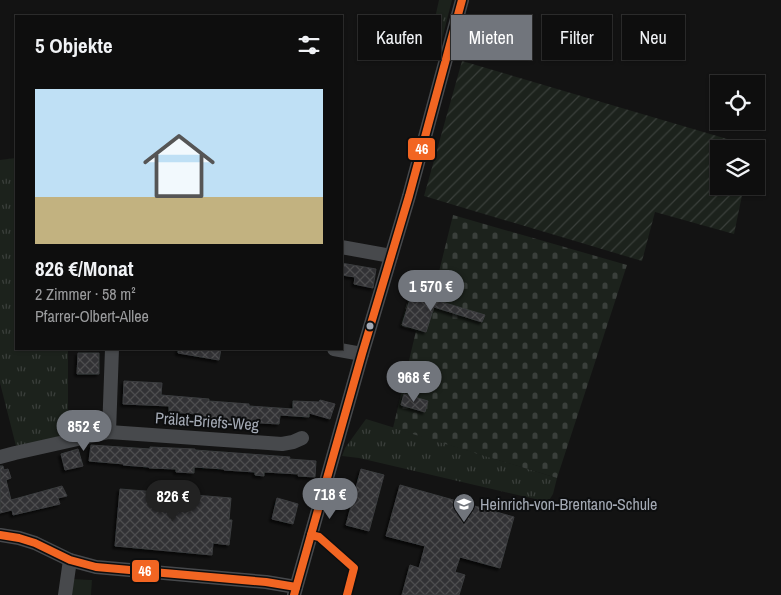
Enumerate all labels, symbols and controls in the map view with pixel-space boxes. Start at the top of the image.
chip: Kaufen [358,15,441,60]
chip: Mieten [451,15,532,60]
chip: Filter [542,15,612,60]
chip: Neu [622,15,685,60]
text: 5 Objekte [35,31,113,60]
icon: filters [295,31,323,59]
map controls [710,75,765,195]
button: locate [710,75,765,130]
icon: home [134,121,224,211]
line badge: 46 [407,137,436,161]
text: 46 [416,140,428,158]
button: layers [710,140,765,195]
text: 826 €/Monat [35,254,134,283]
pin: 1 570 € [385,270,477,312]
text: 1 570 € [409,275,453,297]
text: 2 Zimmer · 58 m² [35,283,136,305]
text: Pfarrer-Olbert-Allee [35,305,149,327]
unlabelled marker [365,321,375,331]
pin: 968 € [379,360,449,403]
text: 968 € [398,366,430,388]
street label: Prälat-Briefs-Weg [154,406,260,436]
pin: 852 € [49,410,119,452]
text: 852 € [68,415,100,437]
pin: 718 € [295,478,365,520]
pin: 826 € [138,480,208,522]
text: 718 € [314,483,346,505]
text: 826 € [157,485,189,507]
school or university icon: Heinrich-von-Brentano-Schule [452,492,476,523]
place label: Heinrich-von-Brentano-Schule [480,493,657,515]
line badge: 46 [131,559,160,583]
text: 46 [139,562,151,580]

